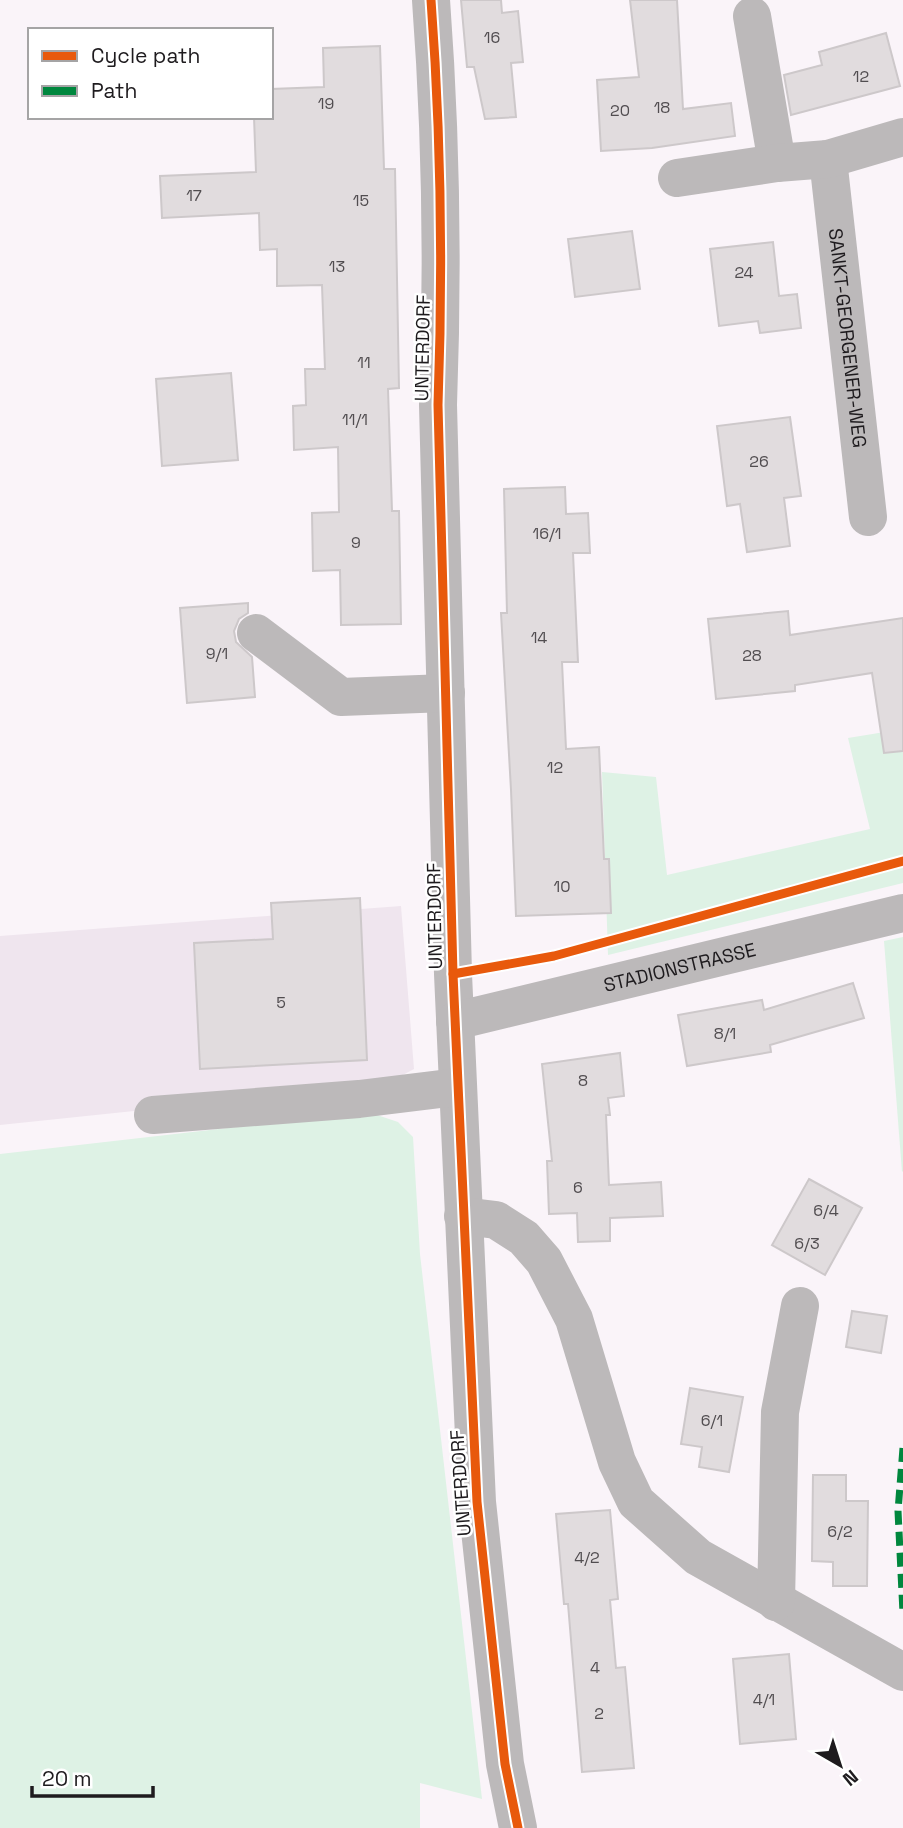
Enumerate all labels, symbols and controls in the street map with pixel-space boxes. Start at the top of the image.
house number: 16 [484,27,500,48]
legend [28,28,273,119]
text: Cycle path [91,42,200,69]
house number: 12 [853,66,869,87]
text: Path [91,77,137,104]
house number: 19 [318,93,334,114]
house number: 18 [654,97,670,118]
house number: 20 [610,100,630,121]
house number: 17 [186,185,202,206]
house number: 15 [353,190,369,211]
street label: SANKT-GEORGENER-WEG [823,227,872,449]
house number: 13 [329,256,345,277]
house number: 24 [734,262,754,283]
street label: UNTERDORF [409,294,436,402]
house number: 11 [357,352,371,373]
house number: 11/1 [342,409,368,430]
house number: 26 [749,451,769,472]
house number: 16/1 [532,523,562,544]
house number: 9 [351,532,361,553]
house number: 14 [531,627,547,648]
house number: 9/1 [206,643,228,664]
house number: 28 [742,645,762,666]
house number: 12 [547,757,563,778]
street label: UNTERDORF [421,862,448,970]
house number: 10 [554,876,570,897]
street label: STADIONSTRASSE [601,937,758,998]
house number: 5 [276,992,286,1013]
house number: 8/1 [714,1023,736,1044]
house number: 8 [578,1070,588,1091]
house number: 6 [573,1177,583,1198]
house number: 6/4 [813,1200,839,1221]
house number: 6/3 [794,1233,820,1254]
house number: 6/1 [701,1410,723,1431]
street label: UNTERDORF [444,1429,477,1537]
house number: 6/2 [827,1521,853,1542]
house number: 4/2 [574,1547,600,1568]
house number: 4 [590,1657,600,1678]
house number: 4/1 [753,1689,775,1710]
house number: 2 [594,1703,604,1724]
north arrow [805,1730,875,1800]
scale bar [32,1755,152,1799]
text: N [838,1764,863,1792]
text: 20 m [42,1765,92,1792]

